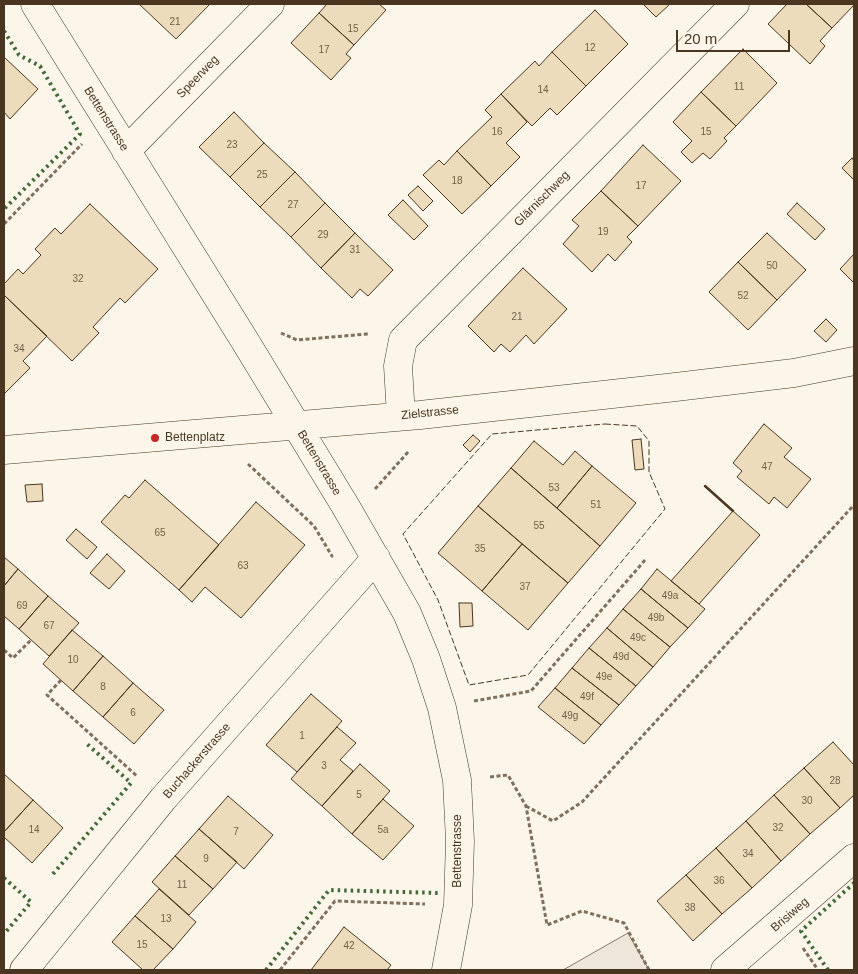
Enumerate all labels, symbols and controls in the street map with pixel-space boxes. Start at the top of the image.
house number: 21 [169,16,181,28]
scale bar [678,20,792,52]
house number: 15 [347,23,359,35]
text: 20 m [684,30,717,47]
house number: 12 [584,42,596,54]
house number: 17 [318,44,330,56]
street label: Speerweg [174,53,222,101]
house number: 11 [734,81,744,93]
street label: Bettenstrasse [80,84,132,154]
house number: 14 [537,84,549,96]
house number: 16 [491,126,503,138]
house number: 15 [700,126,712,138]
house number: 23 [226,139,238,151]
street label: Glärnischweg [511,168,573,230]
house number: 25 [256,169,268,181]
house number: 18 [451,175,463,187]
house number: 17 [635,180,647,192]
house number: 27 [287,199,299,211]
house number: 19 [597,226,609,238]
house number: 29 [317,229,329,241]
house number: 31 [349,244,361,256]
house number: 50 [766,260,778,272]
house number: 32 [72,273,84,285]
house number: 52 [737,290,749,302]
house number: 21 [511,311,523,323]
house number: 34 [13,343,25,355]
street label: Zielstrasse [400,403,460,423]
street label: Bettenstrasse [294,428,344,498]
place label: Bettenplatz [165,431,225,445]
marker: Bettenplatz [149,432,161,444]
house number: 47 [761,461,773,473]
house number: 53 [548,482,560,494]
house number: 51 [590,499,602,511]
house number: 55 [533,520,545,532]
house number: 65 [154,527,166,539]
house number: 35 [474,543,486,555]
house number: 63 [237,560,249,572]
house number: 37 [519,581,531,593]
house number: 49a [662,590,678,602]
house number: 69 [16,600,28,612]
house number: 49b [648,612,664,624]
house number: 67 [43,620,55,632]
house number: 49c [630,632,646,644]
house number: 49d [613,651,629,663]
house number: 10 [67,654,79,666]
house number: 49e [596,671,612,683]
house number: 8 [100,681,106,693]
house number: 49f [580,691,594,703]
house number: 6 [130,707,136,719]
house number: 49g [562,710,578,722]
street label: Buchackerstrasse [160,720,234,802]
house number: 1 [299,730,305,742]
house number: 3 [321,760,327,772]
house number: 28 [829,775,841,787]
house number: 5 [356,789,362,801]
house number: 30 [801,795,813,807]
street label: Bettenstrasse [451,814,465,888]
house number: 32 [772,822,784,834]
house number: 14 [28,824,40,836]
house number: 5a [377,824,389,836]
house number: 7 [233,826,239,838]
house number: 34 [742,848,754,860]
house number: 9 [203,853,209,865]
house number: 36 [713,875,725,887]
house number: 11 [177,879,187,891]
street label: Brisiweg [768,895,812,935]
house number: 38 [684,902,696,914]
house number: 13 [160,913,172,925]
house number: 15 [136,939,148,951]
house number: 42 [343,940,355,952]

